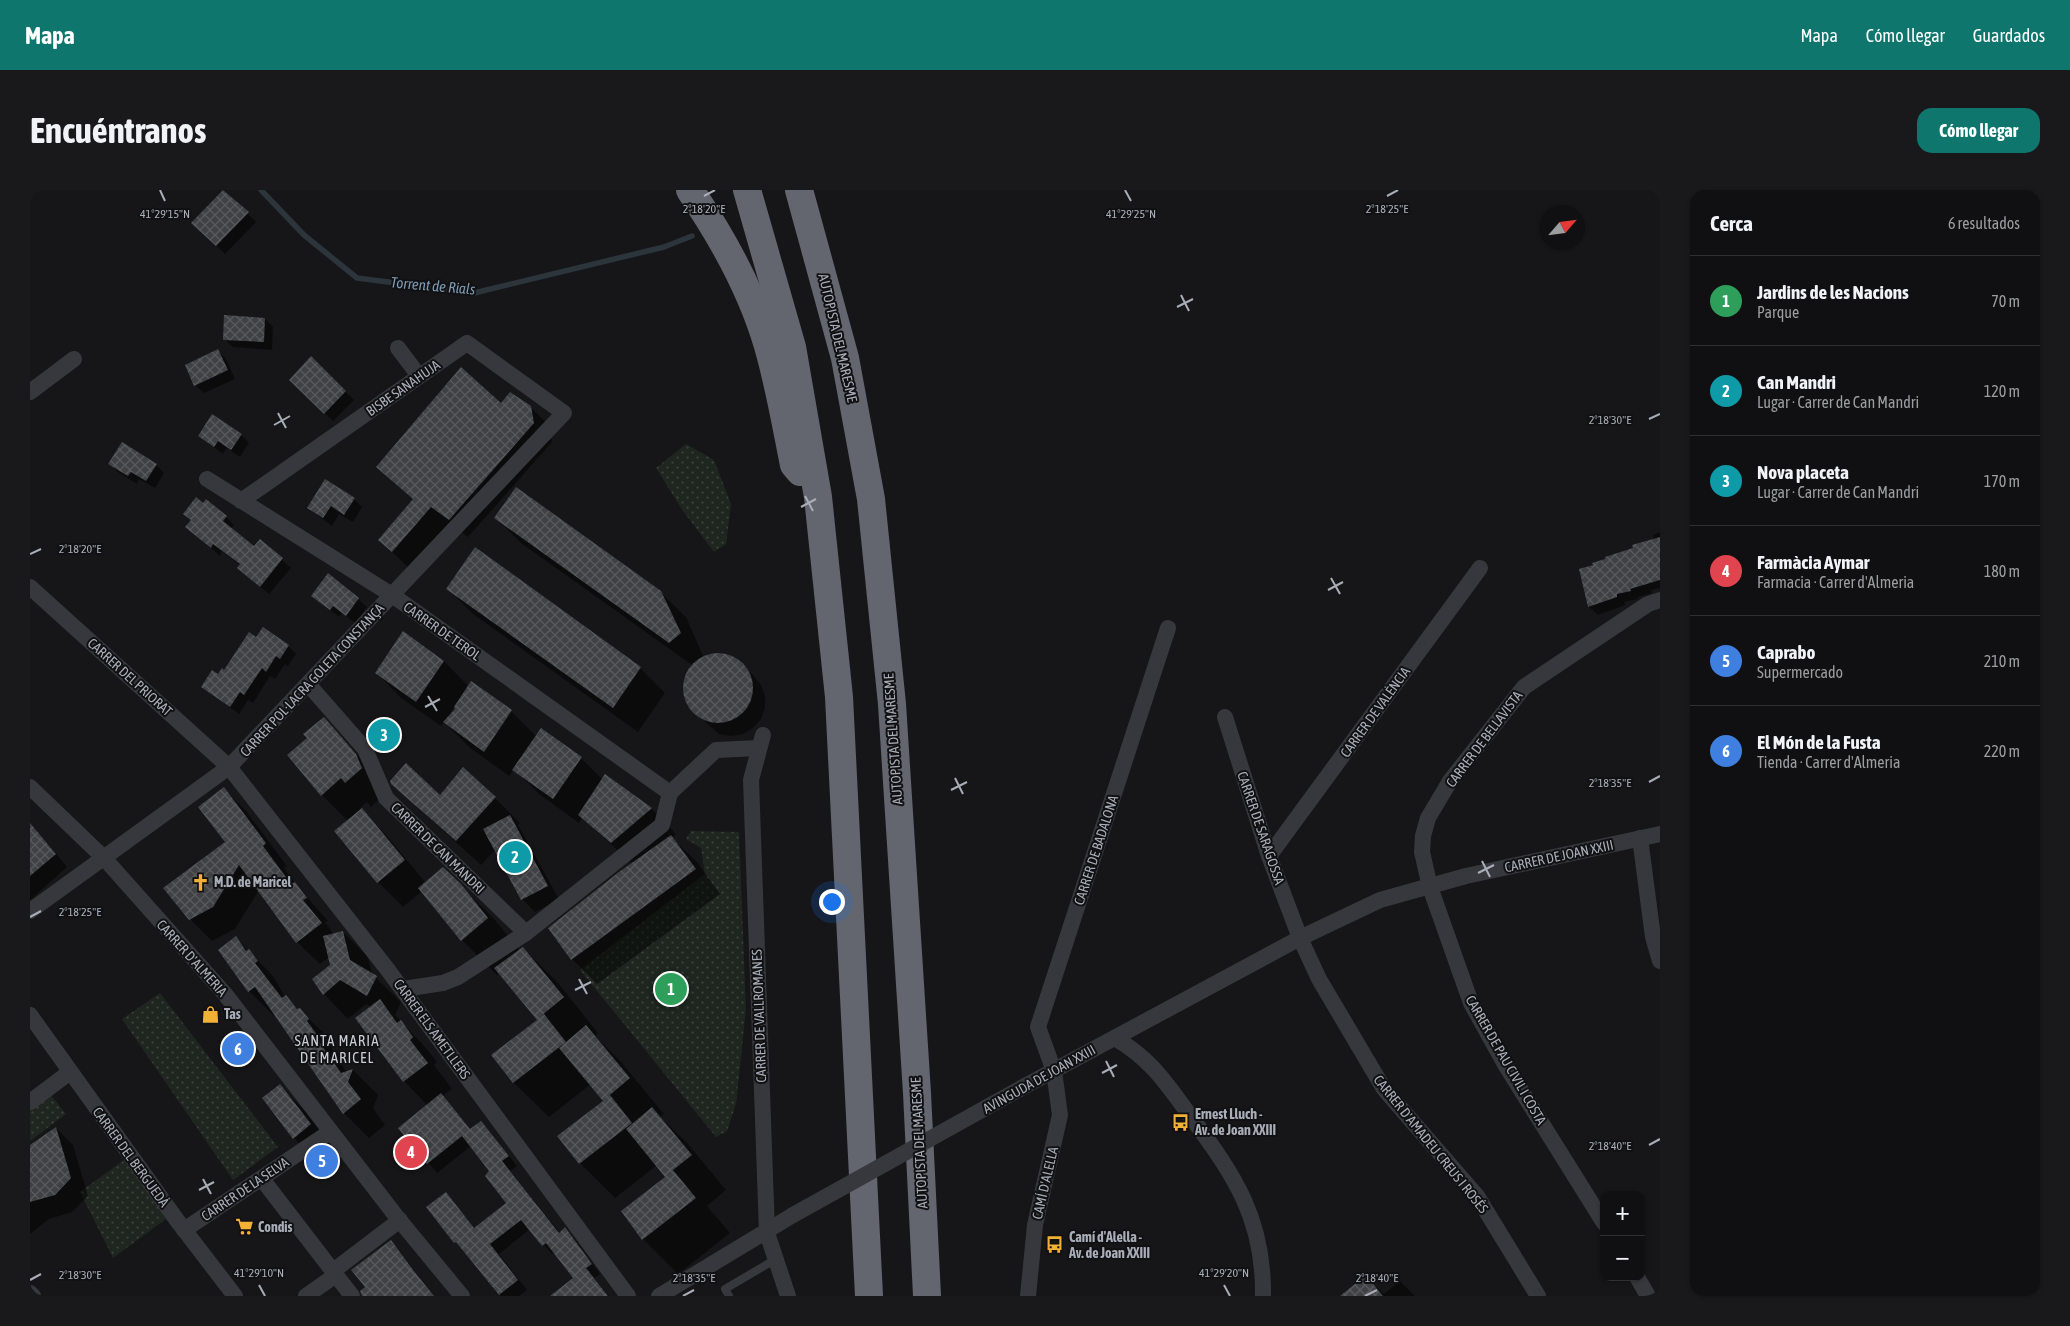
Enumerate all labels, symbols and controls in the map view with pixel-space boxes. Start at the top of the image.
text: Mapa [25,22,75,49]
text: Mapa [1800,25,1838,46]
text: Cómo llegar [1866,25,1945,46]
text: Guardados [1973,25,2045,46]
button: Cómo llegar [1917,108,2040,153]
text: Encuéntranos [30,110,206,150]
text: 2°18'20"E [683,202,725,216]
text: 2°18'25"E [1366,202,1408,216]
north arrow [1540,205,1585,250]
text: 41°29'15"N [140,207,190,221]
text: 41°29'25"N [1106,207,1156,221]
text: Cerca [1710,211,1753,235]
text: 6 resultados [1948,214,2020,232]
street label: AUTOPISTA DEL MARESME [815,272,861,404]
water label: Torrent de Rials [390,273,476,298]
text: Jardins de les Nacions [1757,281,1909,303]
text: 1 [1722,292,1730,310]
text: 70 m [1991,292,2020,310]
text: Parque [1757,303,1799,321]
street label: BISBE SANAHUJA [363,357,443,419]
text: Can Mandri [1757,371,1836,393]
text: 2 [1722,382,1730,400]
text: 120 m [1984,382,2020,400]
text: Lugar · Carrer de Can Mandri [1757,393,1919,411]
text: 2°18'30"E [1589,413,1631,427]
text: Nova placeta [1757,461,1849,483]
text: 3 [1722,472,1730,490]
text: 170 m [1984,472,2020,490]
text: Lugar · Carrer de Can Mandri [1757,483,1919,501]
text: 2°18'20"E [59,542,101,556]
text: Farmàcia Aymar [1757,551,1869,573]
text: 4 [1722,562,1730,580]
text: 180 m [1984,562,2020,580]
text: Farmacia · Carrer d'Almeria [1757,573,1914,591]
street label: CARRER DE TEROL [400,599,484,664]
street label: CARRER POL·LACRA GOLETA CONSTANÇA [237,600,387,760]
street label: CARRER DEL PRIORAT [84,635,176,719]
text: Caprabo [1757,641,1815,663]
text: 5 [1722,652,1730,670]
text: 210 m [1984,652,2020,670]
text: Supermercado [1757,663,1843,681]
street label: CARRER DE VALÈNCIA [1337,664,1413,760]
street label: AUTOPISTA DEL MARESME [880,673,906,805]
street label: CARRER DE BELLAVISTA [1443,688,1526,790]
pin: 3 [368,716,400,754]
text: El Món de la Fusta [1757,731,1881,753]
text: 6 [1722,742,1730,760]
text: 220 m [1984,742,2020,760]
text: Tienda · Carrer d'Almeria [1757,753,1900,771]
street label: CARRER DE SARAGOSSA [1234,769,1288,887]
text: 2°18'35"E [1589,776,1631,790]
street label: CARRER DE BADALONA [1071,793,1121,907]
street label: CARRER DE CAN MANDRI [388,799,488,897]
street label: CARRER DE JOAN XXIII [1503,837,1615,875]
pin: 2 [499,838,531,876]
church icon: M.D. de Maricel [190,872,210,892]
place label: M.D. de Maricel [214,874,292,890]
your location [819,889,845,915]
text: 2°18'25"E [59,905,101,919]
street label: CARRER D'ALMERIA [154,917,231,1000]
street label: CARRER DE VALLROMANES [749,949,769,1083]
pin: 1 [655,970,687,1008]
street label: CARRER ELS AMETLLERS [390,976,474,1082]
street label: CARRER DE PAU CIVIL I COSTA [1462,992,1550,1128]
shop icon: Tas [200,1004,220,1024]
place label: Tas [224,1006,241,1022]
pin: 6 [222,1030,254,1068]
district label: SANTA MARIA DE MARICEL [295,1032,379,1066]
street label: AVINGUDA DE JOAN XXIII [980,1041,1098,1117]
street label: CARRER D'AMADEU CREUS I ROSÉS [1370,1072,1492,1216]
street label: AUTOPISTA DEL MARESME [908,1077,930,1209]
street label: CARRER DEL BERGUEDÀ [90,1104,173,1210]
place label: Ernest Lluch - Av. de Joan XXIII [1194,1106,1276,1138]
bus stop icon: Ernest Lluch - Av. de Joan XXIII [1171,1112,1191,1132]
pin: 4 [395,1133,427,1171]
text: 2°18'40"E [1589,1139,1631,1153]
pin: 5 [306,1142,338,1180]
street label: CAMÍ D'ALELLA [1029,1145,1061,1221]
street label: CARRER DE LA SELVA [198,1154,292,1224]
map controls [1600,1191,1645,1281]
button: + [1600,1191,1645,1236]
supermarket icon: Condis [234,1217,254,1237]
place label: Condis [258,1219,293,1235]
place label: Camí d'Alella - Av. de Joan XXIII [1068,1229,1150,1261]
bus stop icon: Camí d'Alella - Av. de Joan XXIII [1045,1235,1065,1255]
button: − [1600,1236,1645,1281]
text: 41°29'10"N [234,1266,284,1280]
text: 41°29'20"N [1199,1266,1249,1280]
text: 2°18'30"E [59,1268,101,1282]
text: 2°18'35"E [673,1271,715,1285]
text: 2°18'40"E [1356,1271,1398,1285]

